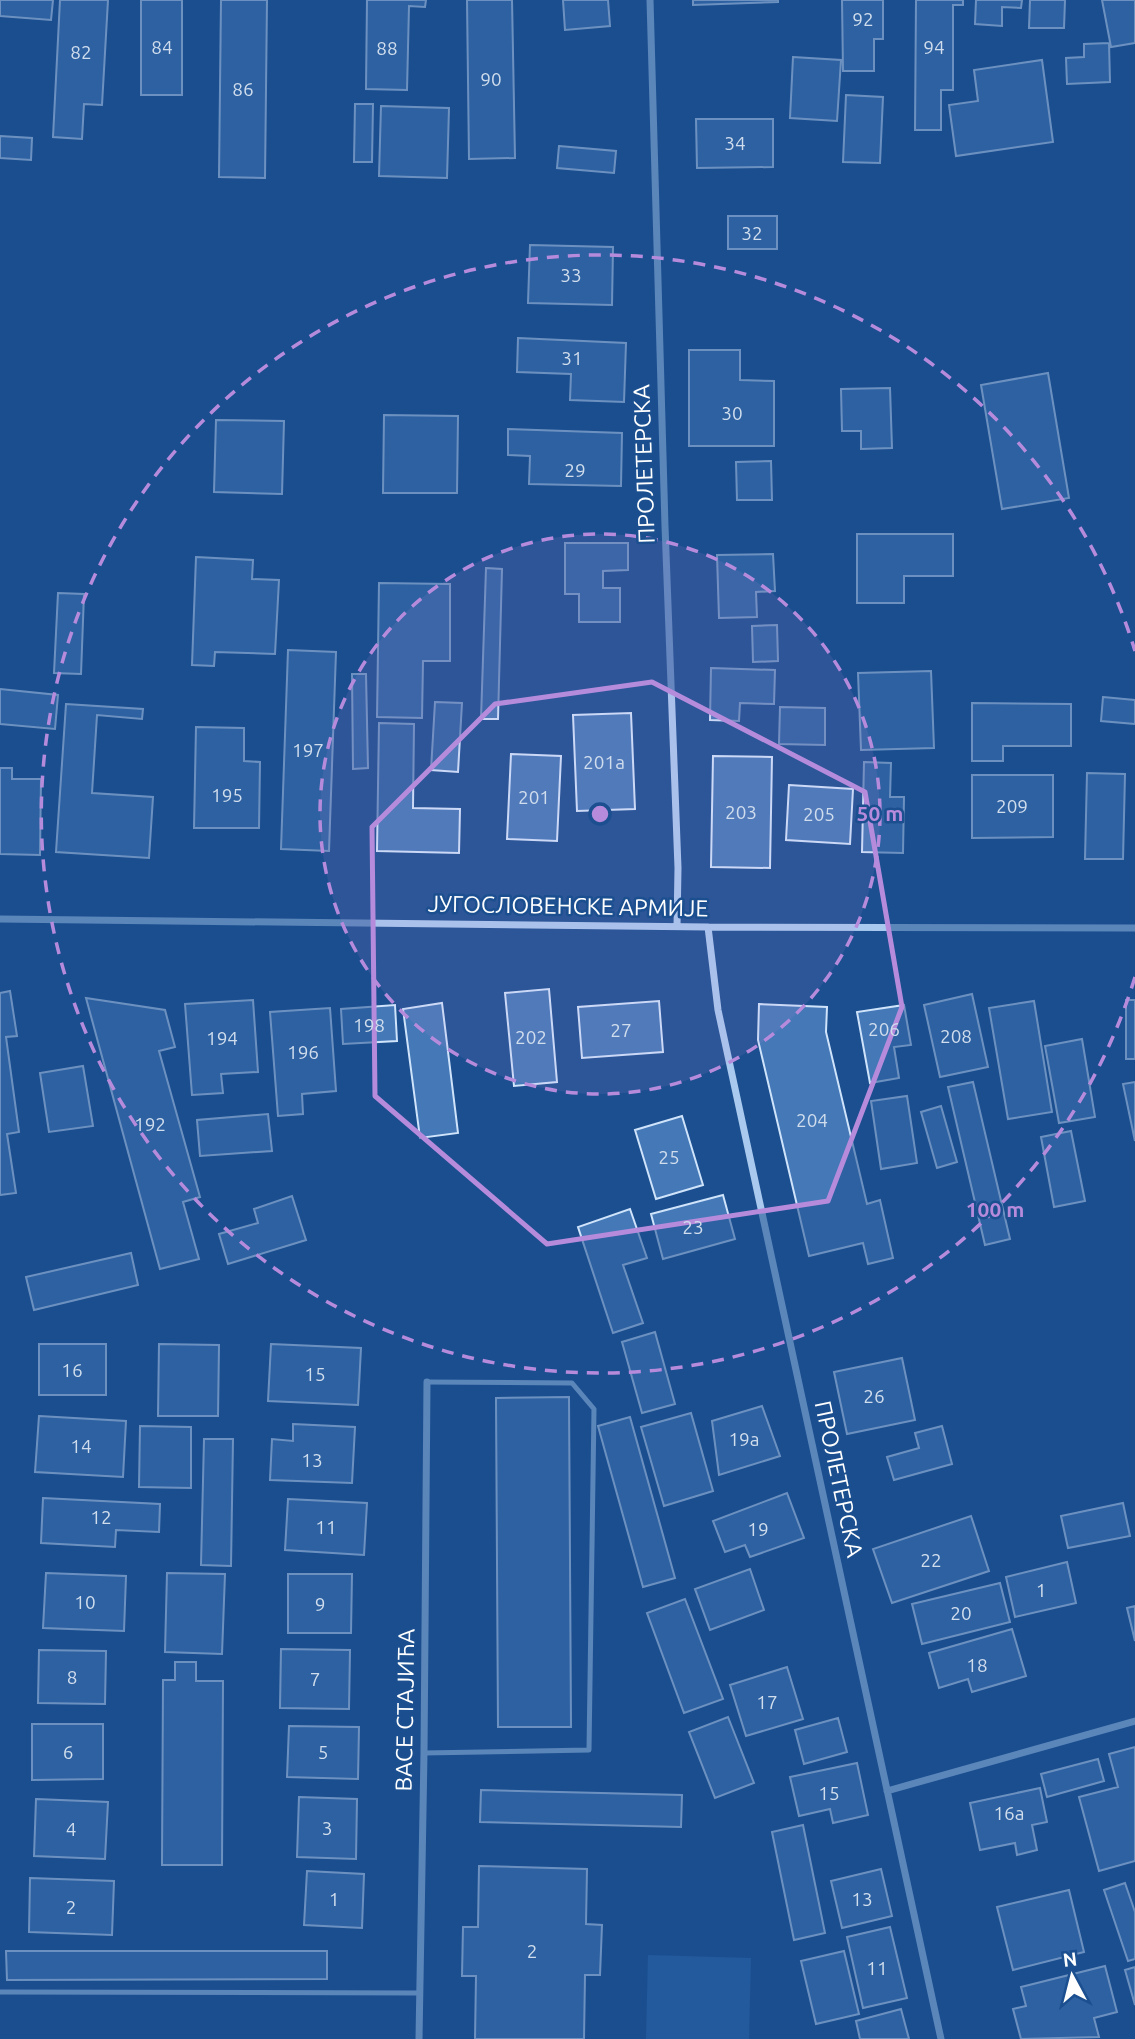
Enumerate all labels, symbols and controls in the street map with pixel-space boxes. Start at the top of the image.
house number: 92 [852,8,874,30]
house number: 84 [151,36,173,58]
house number: 94 [923,36,945,58]
house number: 88 [376,37,398,59]
house number: 82 [70,41,92,63]
house number: 90 [480,68,502,90]
house number: 86 [232,78,254,100]
house number: 34 [724,132,746,154]
house number: 32 [741,222,763,244]
house number: 33 [560,264,582,286]
house number: 31 [561,347,583,369]
street label: ПРОЛЕТЕРСКА [628,384,659,544]
house number: 30 [721,402,743,424]
house number: 29 [564,459,586,481]
house number: 197 [292,739,324,761]
house number: 201a [583,751,625,773]
house number: 195 [211,784,243,806]
house number: 201 [518,786,550,808]
house number: 209 [996,795,1028,817]
house number: 203 [725,801,757,823]
text: 50 m [857,801,903,825]
centre of rings [588,802,612,826]
house number: 205 [803,803,835,825]
street label: ЈУГОСЛОВЕНСКЕ АРМИЈЕ [428,891,708,920]
house number: 198 [353,1014,385,1036]
house number: 206 [868,1018,900,1040]
house number: 27 [610,1019,632,1041]
house number: 208 [940,1025,972,1047]
house number: 202 [515,1026,547,1048]
house number: 194 [206,1027,238,1049]
house number: 196 [287,1041,319,1063]
house number: 204 [796,1109,828,1131]
house number: 192 [134,1113,166,1135]
house number: 25 [658,1146,680,1168]
text: 100 m [966,1197,1024,1221]
house number: 23 [682,1216,704,1238]
house number: 16 [61,1359,83,1381]
house number: 15 [304,1363,326,1385]
house number: 26 [863,1385,885,1407]
street label: ПРОЛЕТЕРСКА [811,1398,868,1559]
house number: 19a [728,1428,760,1450]
house number: 14 [70,1435,92,1457]
house number: 13 [301,1449,323,1471]
house number: 12 [90,1506,112,1528]
house number: 11 [315,1516,337,1538]
house number: 19 [747,1518,769,1540]
house number: 22 [920,1549,942,1571]
house number: 1 [1036,1579,1046,1601]
house number: 10 [74,1591,96,1613]
house number: 9 [315,1593,325,1615]
house number: 20 [950,1602,972,1624]
street label: ВАСЕ СТАЈИЋА [391,1628,418,1792]
house number: 18 [966,1654,988,1676]
house number: 8 [67,1666,77,1688]
house number: 7 [310,1668,320,1690]
house number: 17 [756,1691,778,1713]
house number: 6 [63,1741,73,1763]
house number: 5 [318,1741,328,1763]
house number: 15 [818,1782,840,1804]
house number: 16a [993,1802,1025,1824]
house number: 3 [322,1817,332,1839]
house number: 4 [66,1818,76,1840]
house number: 1 [329,1888,339,1910]
house number: 13 [851,1888,873,1910]
house number: 2 [66,1896,76,1918]
house number: 2 [527,1940,537,1962]
north arrow [1037,1941,1107,2011]
text: N [1062,1947,1078,1971]
house number: 11 [866,1957,888,1979]

